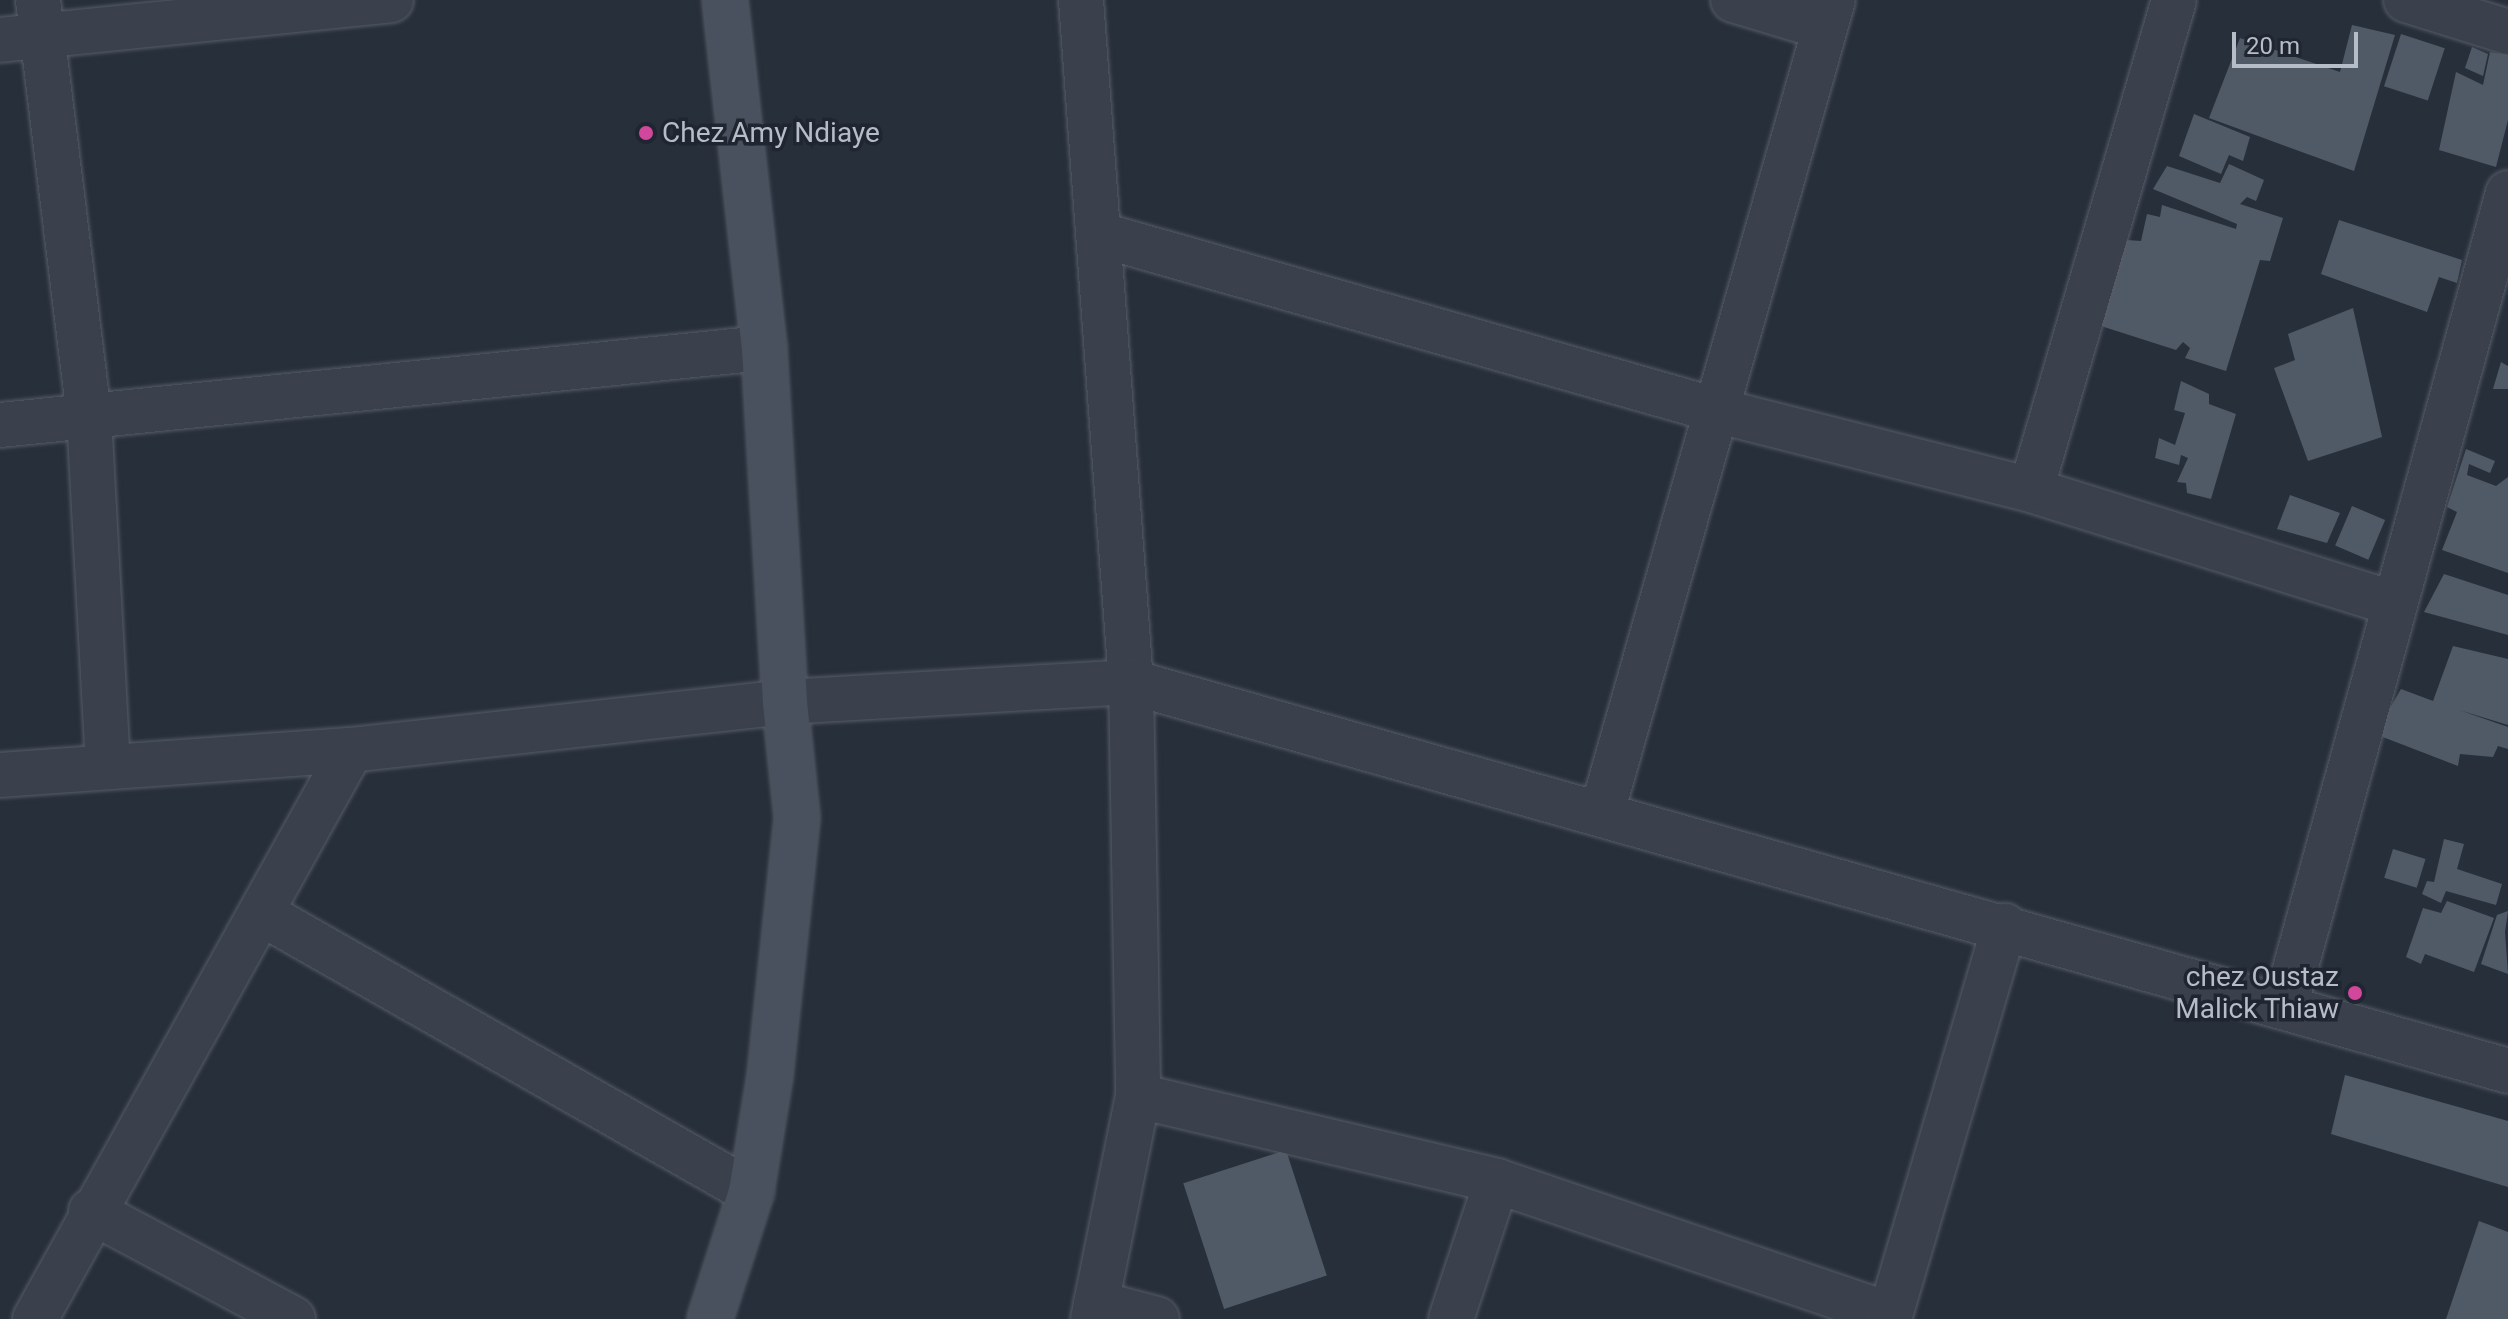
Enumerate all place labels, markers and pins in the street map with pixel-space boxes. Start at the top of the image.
place label: Chez Amy Ndiaye [662,116,880,150]
marker: Chez Amy Ndiaye [637,124,655,142]
place label: chez Oustaz Malick Thiaw [2175,960,2339,1026]
marker: chez Oustaz Malick Thiaw [2346,984,2364,1002]

